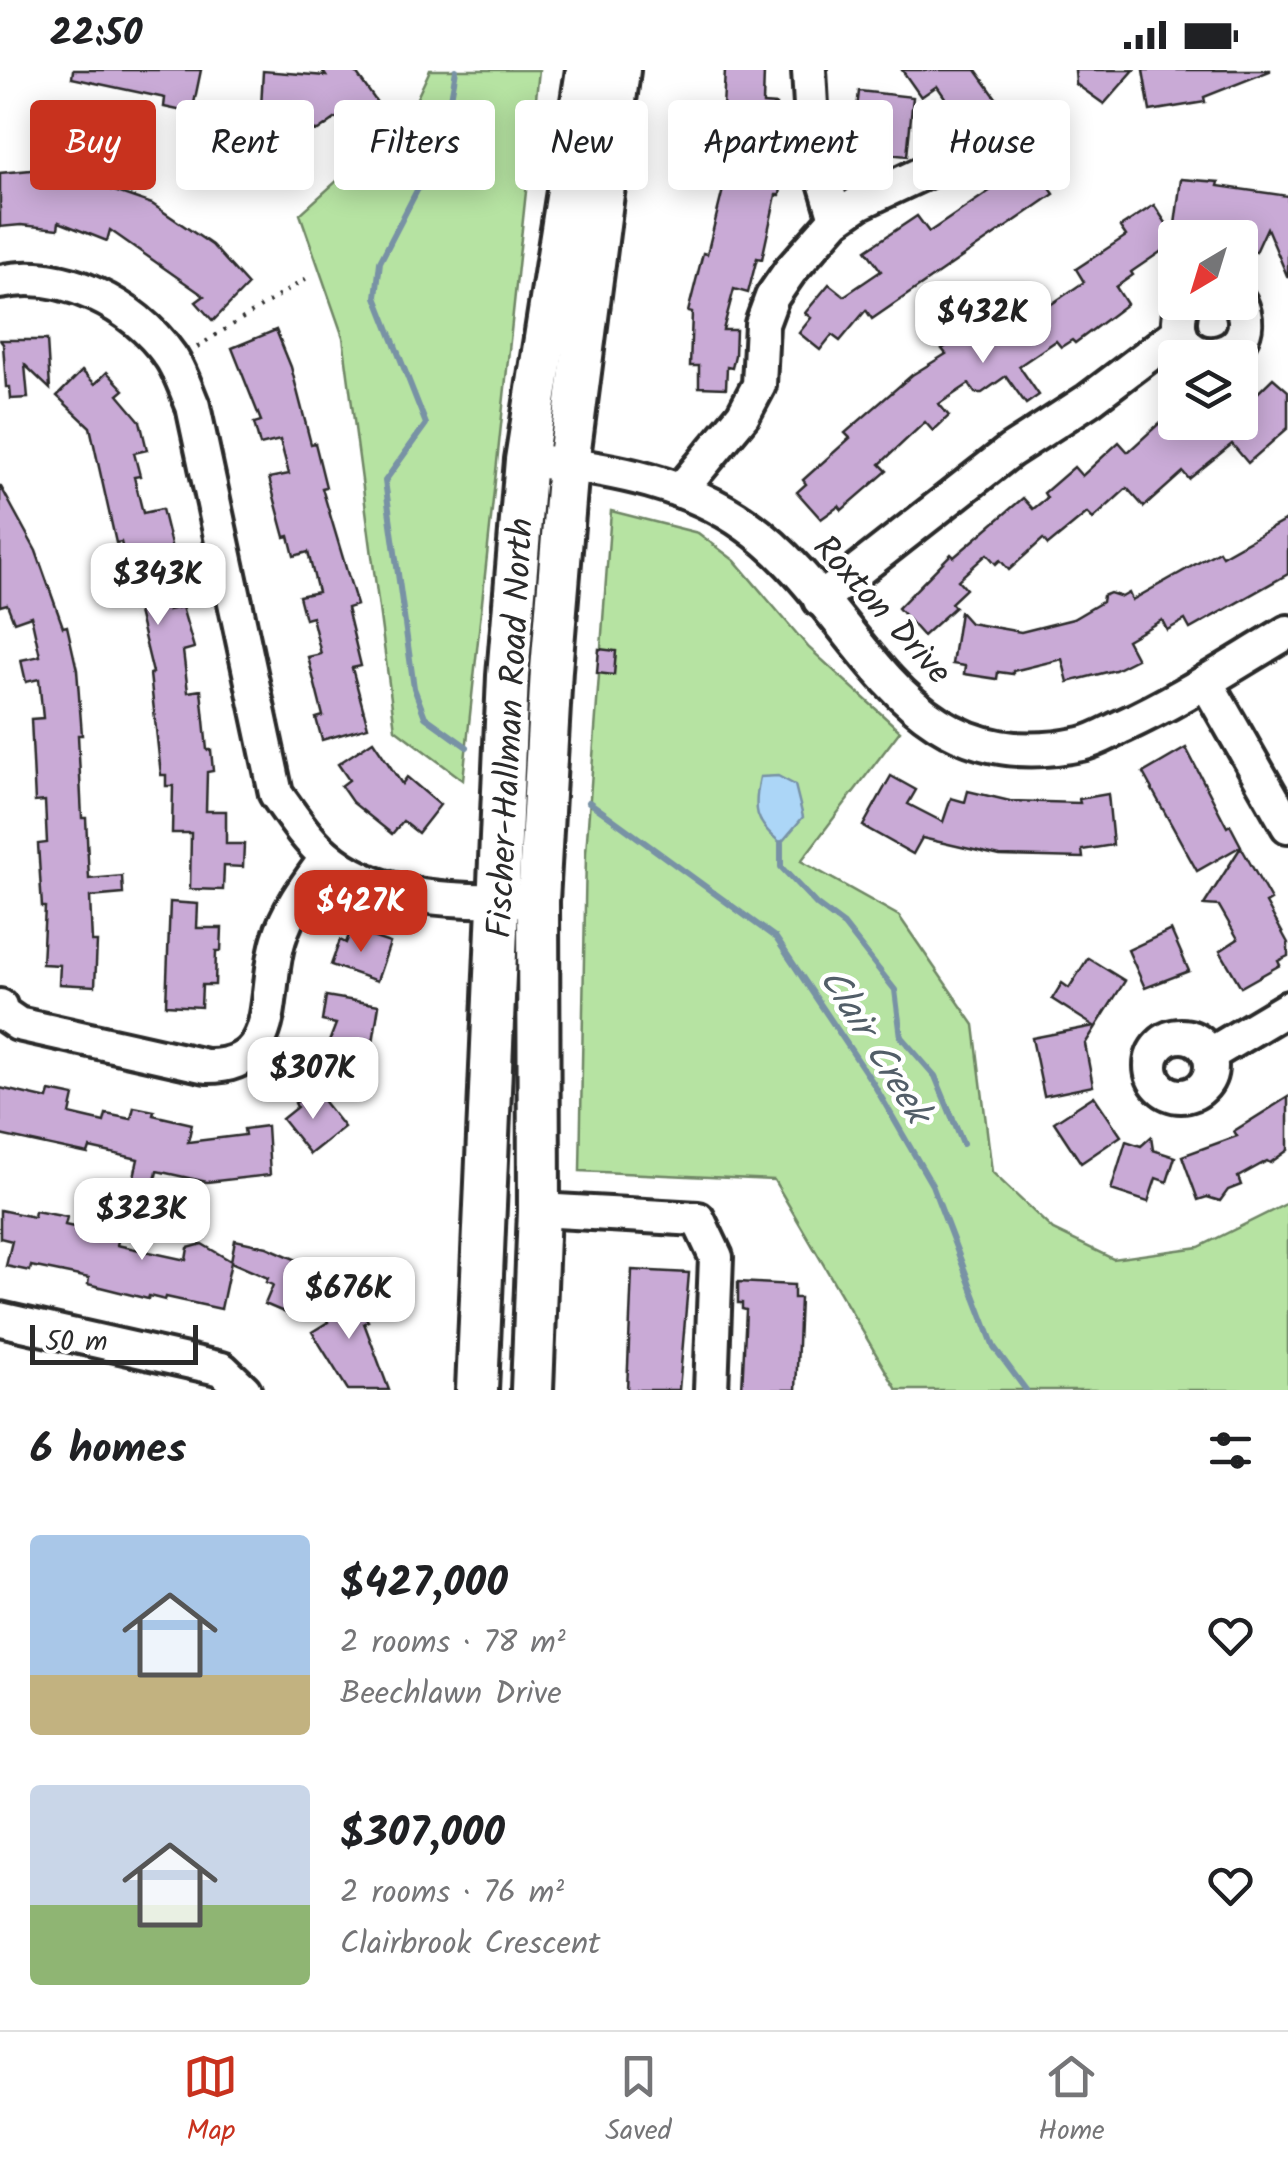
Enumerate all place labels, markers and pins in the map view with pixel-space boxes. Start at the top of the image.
pin: $432K [913,281,1053,366]
pin: $343K [88,543,228,628]
pin: $427K [291,870,431,955]
pin: $307K [243,1037,383,1122]
pin: $323K [72,1178,212,1263]
pin: $676K [279,1257,419,1342]

